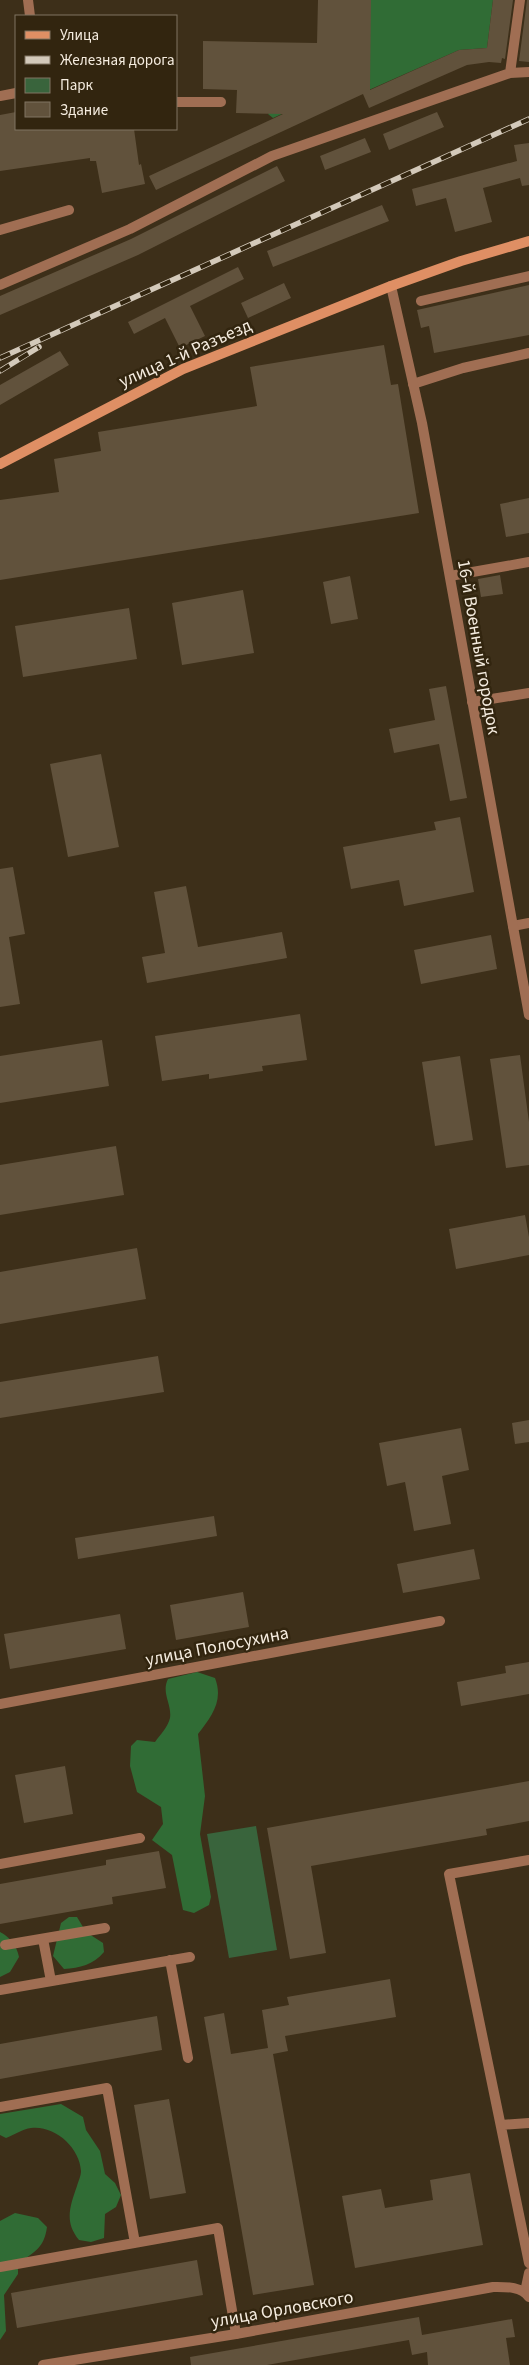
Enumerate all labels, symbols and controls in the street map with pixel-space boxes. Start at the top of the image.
legend [15,15,178,130]
text: Улица [60,25,99,46]
text: Железная дорога [60,50,175,71]
text: Парк [60,75,94,96]
text: Здание [60,100,108,121]
street label: улица 1-й Разъезд [115,313,256,394]
street label: 16-й Военный городок [451,558,506,737]
street label: улица Полосухина [143,1620,291,1673]
street label: улица Орловского [209,2285,355,2334]

